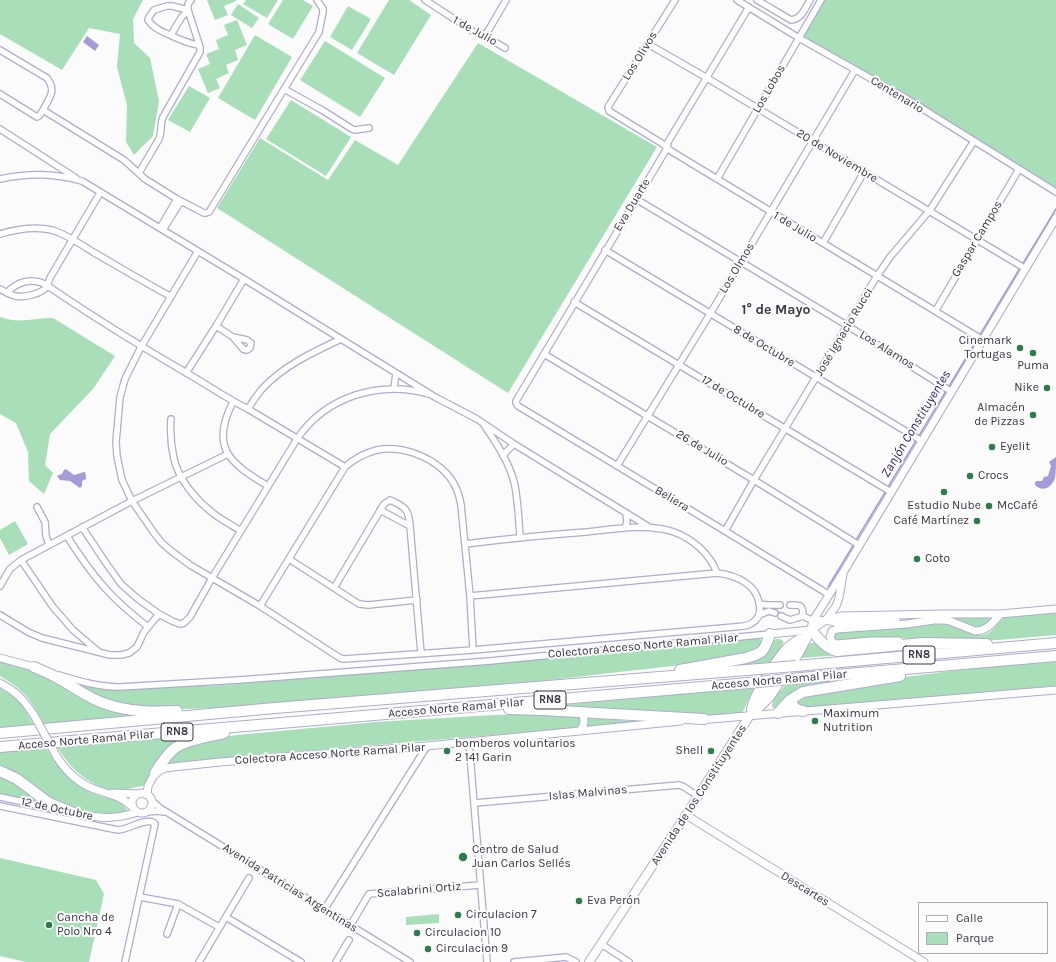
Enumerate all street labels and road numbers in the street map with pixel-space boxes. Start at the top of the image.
street label: 1 de Julio [450,13,500,49]
street label: Los Olivos [619,29,661,83]
street label: Los Lobos [749,62,789,116]
street label: Centenario [868,73,926,117]
street label: 20 de Noviembre [794,126,880,186]
street label: Eva Duarte [611,176,653,234]
street label: Gaspar Campos [949,198,1005,280]
street label: 1 de Julio [770,208,820,246]
street label: Los Olmos [716,240,758,296]
street label: José Ignacio Rucci [812,285,876,379]
street label: 8 de Octubre [730,322,798,370]
street label: Los Alamos [857,327,917,373]
street label: 17 de Octubre [698,372,768,422]
street label: 26 de Julio [673,427,731,469]
street label: Beliera [652,483,692,515]
street label: Colectora Acceso Norte Ramal Pilar [547,631,739,661]
road number: RN8 [903,646,935,664]
street label: Acceso Norte Ramal Pilar [710,667,848,693]
road number: RN8 [534,691,566,709]
street label: Acceso Norte Ramal Pilar [387,695,525,721]
street label: Avenida de los Constituyentes [648,722,750,868]
road number: RN8 [161,723,193,741]
street label: Acceso Norte Ramal Pilar [17,727,155,753]
street label: Colectora Acceso Norte Ramal Pilar [234,740,426,768]
street label: Islas Malvinas [548,782,628,804]
street label: 12 de Octubre [20,794,94,824]
street label: Avenida Patricias Argentinas [220,840,360,936]
street label: Descartes [778,868,832,910]
street label: Scalabrini Ortiz [376,879,462,901]

